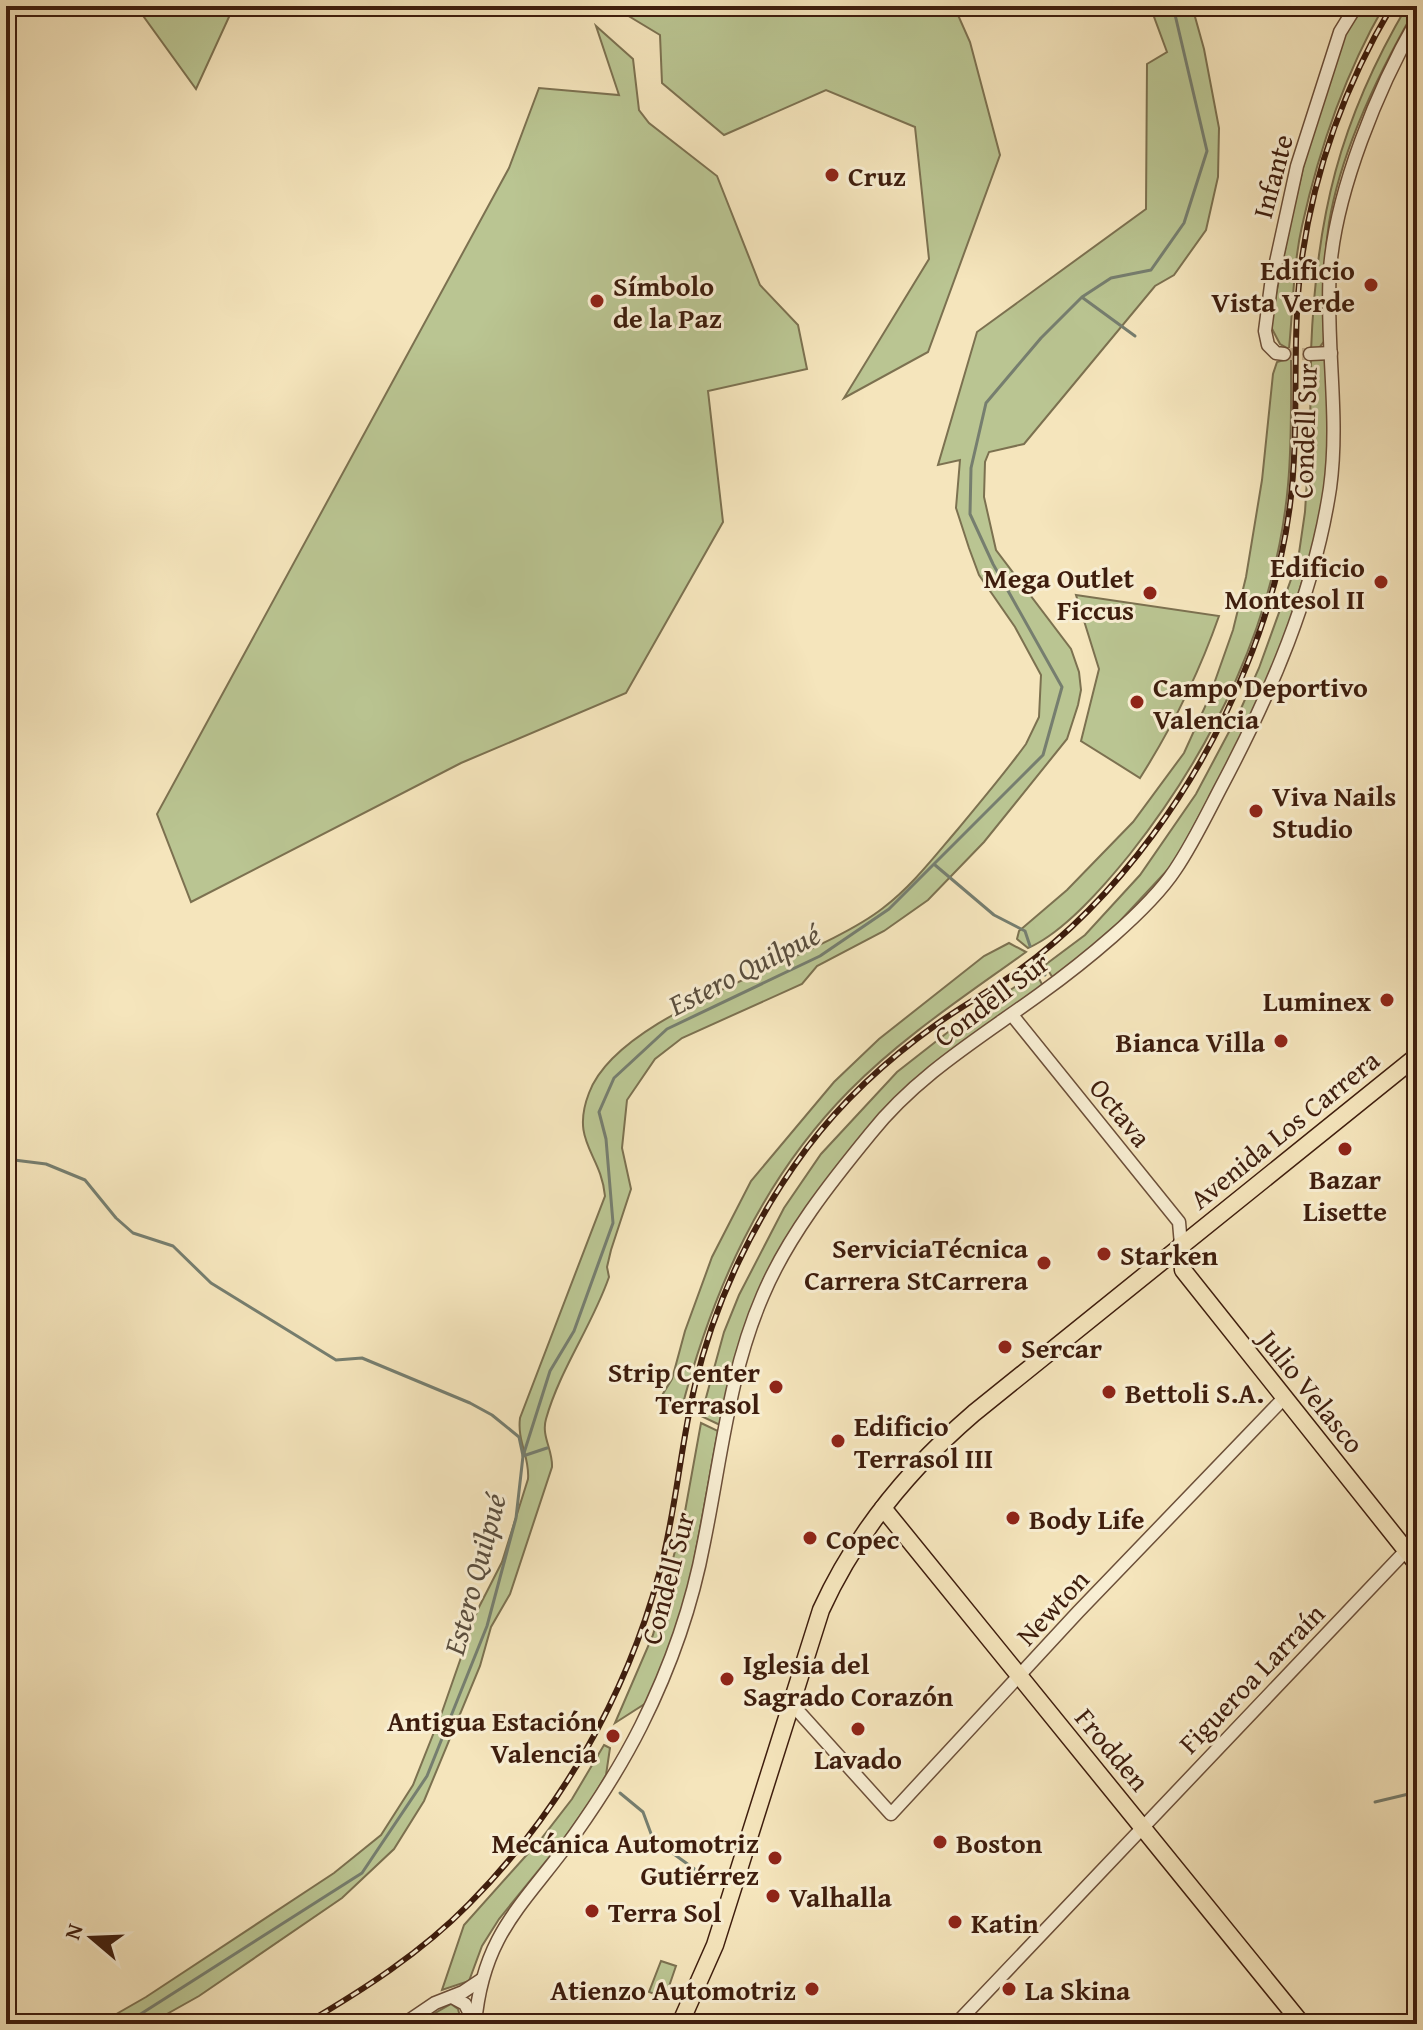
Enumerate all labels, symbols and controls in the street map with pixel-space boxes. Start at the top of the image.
street label: Infante [1241,129,1303,223]
place label: Cruz [848,155,906,196]
marker: Cruz [823,166,841,184]
place label: Edificio Vista Verde [1211,249,1355,322]
place label: Símbolo de la Paz [613,265,722,338]
marker: Edificio Vista Verde [1362,276,1380,294]
marker: Símbolo de la Paz [588,292,606,310]
street label: Condell Sur [1281,362,1327,499]
place label: Edificio Montesol II [1224,546,1365,619]
place label: Mega Outlet Ficcus [984,557,1134,630]
marker: Edificio Montesol II [1372,573,1390,591]
marker: Mega Outlet Ficcus [1141,584,1159,602]
place label: Campo Deportivo Valencia [1153,666,1368,739]
marker: Campo Deportivo Valencia [1128,693,1146,711]
place label: Viva Nails Studio [1272,775,1396,848]
marker: Viva Nails Studio [1247,802,1265,820]
water label: Estero Quilpué [659,911,829,1027]
street label: Condell Sur [925,942,1058,1056]
place label: Luminex [1263,980,1371,1021]
marker: Luminex [1378,991,1396,1009]
place label: Bianca Villa [1116,1021,1266,1062]
marker: Bianca Villa [1272,1032,1290,1050]
street label: Avenida Los Carrera [1180,1039,1388,1219]
street label: Octava [1080,1068,1162,1156]
marker: Bazar Lisette [1336,1140,1354,1158]
place label: Bazar Lisette [1303,1158,1387,1231]
place label: ServiciaTécnica Carrera StCarrera [804,1227,1029,1300]
place label: Starken [1120,1234,1219,1275]
marker: Starken [1095,1245,1113,1263]
marker: ServiciaTécnica Carrera StCarrera [1035,1254,1053,1272]
street label: Julio Velasco [1247,1318,1375,1462]
place label: Sercar [1021,1327,1102,1368]
marker: Sercar [996,1338,1014,1356]
place label: Strip Center Terrasol [608,1351,760,1424]
place label: Bettoli S.A. [1125,1372,1264,1413]
marker: Strip Center Terrasol [767,1378,785,1396]
marker: Bettoli S.A. [1100,1383,1118,1401]
place label: Edificio Terrasol III [854,1405,993,1478]
marker: Edificio Terrasol III [829,1432,847,1450]
water label: Estero Quilpué [431,1487,517,1661]
place label: Body Life [1029,1498,1145,1539]
street label: Condell Sur [630,1507,704,1649]
marker: Body Life [1004,1509,1022,1527]
place label: Copec [826,1518,899,1559]
marker: Copec [801,1529,819,1547]
street label: Newton [1006,1559,1098,1654]
street label: Figueroa Larraín [1169,1593,1334,1762]
place label: Iglesia del Sagrado Corazón [743,1643,954,1716]
marker: Iglesia del Sagrado Corazón [718,1670,736,1688]
street label: Frodden [1066,1698,1160,1800]
place label: Antigua Estación Valencia [387,1700,598,1773]
marker: Lavado [849,1720,867,1738]
marker: Antigua Estación Valencia [604,1727,622,1745]
place label: Lavado [814,1738,902,1779]
place label: Mecánica Automotriz Gutiérrez [491,1822,759,1895]
place label: Boston [956,1822,1043,1863]
marker: Boston [931,1833,949,1851]
marker: Mecánica Automotriz Gutiérrez [766,1849,784,1867]
place label: Valhalla [789,1876,892,1917]
marker: Valhalla [764,1887,782,1905]
place label: Terra Sol [608,1891,722,1932]
north arrow [52,1898,132,1978]
marker: Terra Sol [583,1902,601,1920]
place label: Katin [971,1902,1039,1943]
marker: Katin [946,1913,964,1931]
text: N [56,1919,91,1944]
place label: Atienzo Automotriz [550,1969,796,2010]
place label: La Skina [1025,1969,1131,2010]
marker: Atienzo Automotriz [803,1980,821,1998]
marker: La Skina [1000,1980,1018,1998]

